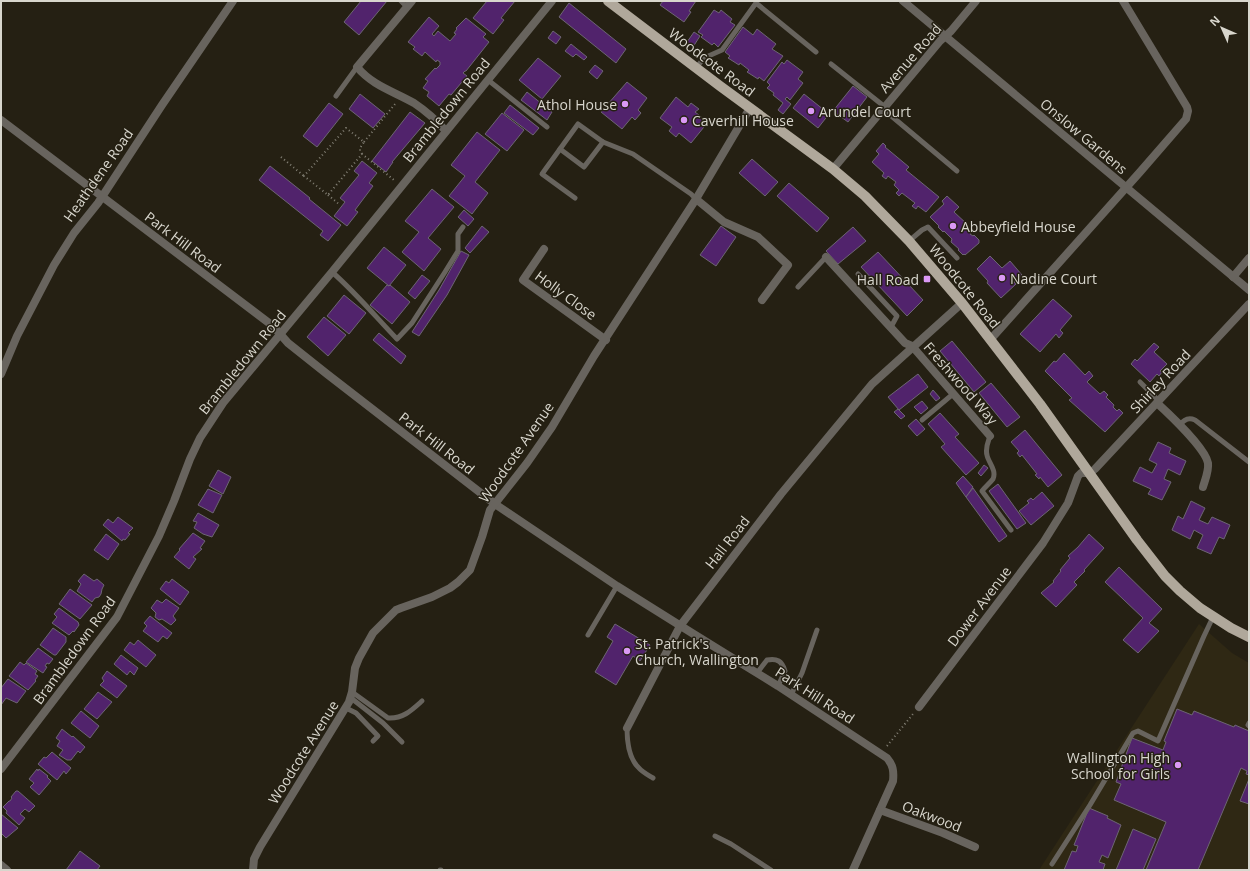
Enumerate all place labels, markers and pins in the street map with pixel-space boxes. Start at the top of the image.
place label: Athol House [537,95,617,114]
marker: Athol House [620,99,630,109]
place label: Arundel Court [819,102,911,121]
marker: Arundel Court [806,106,816,116]
place label: Caverhill House [692,111,794,130]
marker: Caverhill House [679,115,689,125]
place label: Abbeyfield House [961,217,1076,236]
marker: Abbeyfield House [948,221,958,231]
place label: Nadine Court [1010,269,1097,288]
place label: Hall Road [857,270,919,289]
marker: Nadine Court [997,273,1007,283]
marker: Hall Road [922,274,932,284]
place label: St. Patrick's Church, Wallington [635,634,759,669]
marker: St. Patrick's Church, Wallington [622,646,632,656]
place label: Wallington High School for Girls [1067,748,1170,783]
marker: Wallington High School for Girls [1173,760,1183,770]

